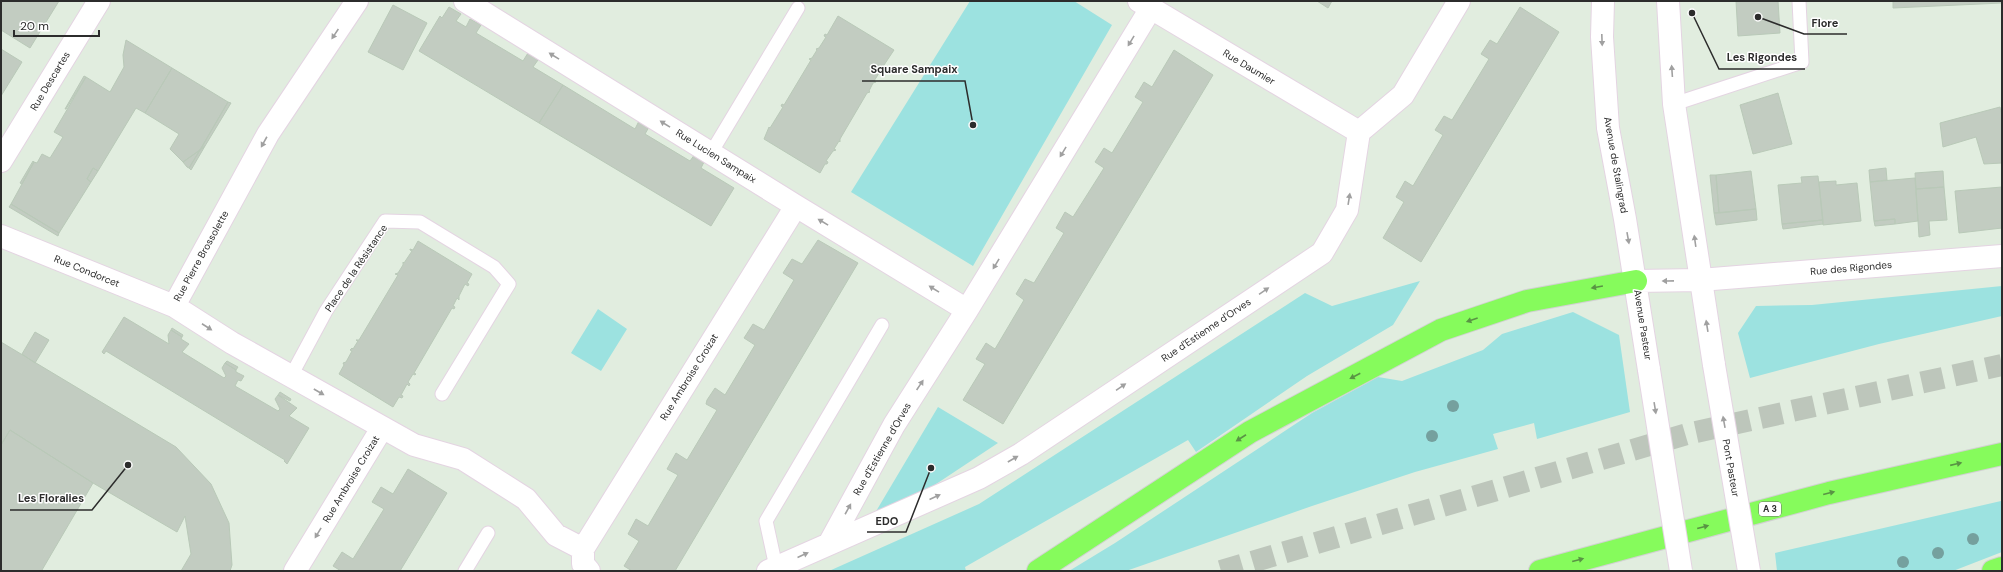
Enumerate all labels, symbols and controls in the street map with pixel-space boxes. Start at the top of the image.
callout: Flore [1804,11,1847,34]
scale bar [14,12,99,38]
text: Flore [1812,16,1839,30]
text: 20 m [20,18,49,34]
one-way arrow [331,28,339,39]
one-way arrow [1599,34,1605,47]
one-way arrow [1127,35,1134,47]
street label: Rue Daumier [1220,46,1278,88]
callout: Les Rigondes [1719,46,1805,69]
street label: Rue Descartes [27,49,73,113]
text: Les Rigondes [1727,50,1797,64]
one-way arrow [549,52,559,60]
callout: Square Sampaix [862,58,965,81]
text: Square Sampaix [870,62,958,76]
one-way arrow [1669,65,1676,77]
street label: Avenue de Stalingrad [1601,116,1631,214]
one-way arrow [659,121,671,128]
street label: Rue Lucien Sampaix [673,126,759,186]
one-way arrow [260,136,267,148]
one-way arrow [1059,147,1067,157]
one-way arrow [1346,193,1352,205]
street label: Rue Pierre Brossolette [171,208,232,304]
one-way arrow [817,219,829,226]
street label: Place de la Résistance [322,222,390,314]
one-way arrow [1625,232,1631,244]
one-way arrow [1692,235,1698,247]
street label: Rue Condorcet [52,252,122,290]
one-way arrow [992,258,999,270]
street label: Rue des Rigondes [1810,258,1892,278]
one-way arrow [1662,277,1674,284]
one-way arrow [1591,285,1603,291]
one-way arrow [928,286,940,293]
one-way arrow [1259,287,1269,295]
street label: Avenue Pasteur [1631,289,1655,362]
street label: Rue d'Estienne d'Orves [1159,295,1253,365]
one-way arrow [1465,317,1477,323]
one-way arrow [1704,320,1710,332]
one-way arrow [202,323,212,331]
street label: Rue Ambroise Croizat [657,331,721,423]
one-way arrow [1349,373,1361,379]
one-way arrow [917,379,924,391]
one-way arrow [1116,383,1126,391]
one-way arrow [313,389,325,396]
street label: Rue d'Estienne d'Orves [850,400,914,498]
one-way arrow [1652,402,1658,414]
one-way arrow [1720,416,1726,428]
street label: Rue Ambroise Croizat [320,433,382,525]
one-way arrow [1236,434,1246,442]
street label: Pont Pasteur [1720,438,1743,498]
one-way arrow [1007,455,1019,462]
one-way arrow [1950,461,1962,467]
callout: Les Floralies [10,487,92,510]
one-way arrow [1823,490,1835,496]
text: Les Floralies [18,491,84,505]
one-way arrow [930,494,941,500]
road number: A 3 [1759,502,1781,516]
one-way arrow [845,504,851,515]
callout: EDO [867,509,906,532]
text: EDO [876,514,899,528]
one-way arrow [1697,523,1710,529]
one-way arrow [315,527,322,539]
one-way arrow [798,552,809,558]
one-way arrow [1572,557,1584,563]

